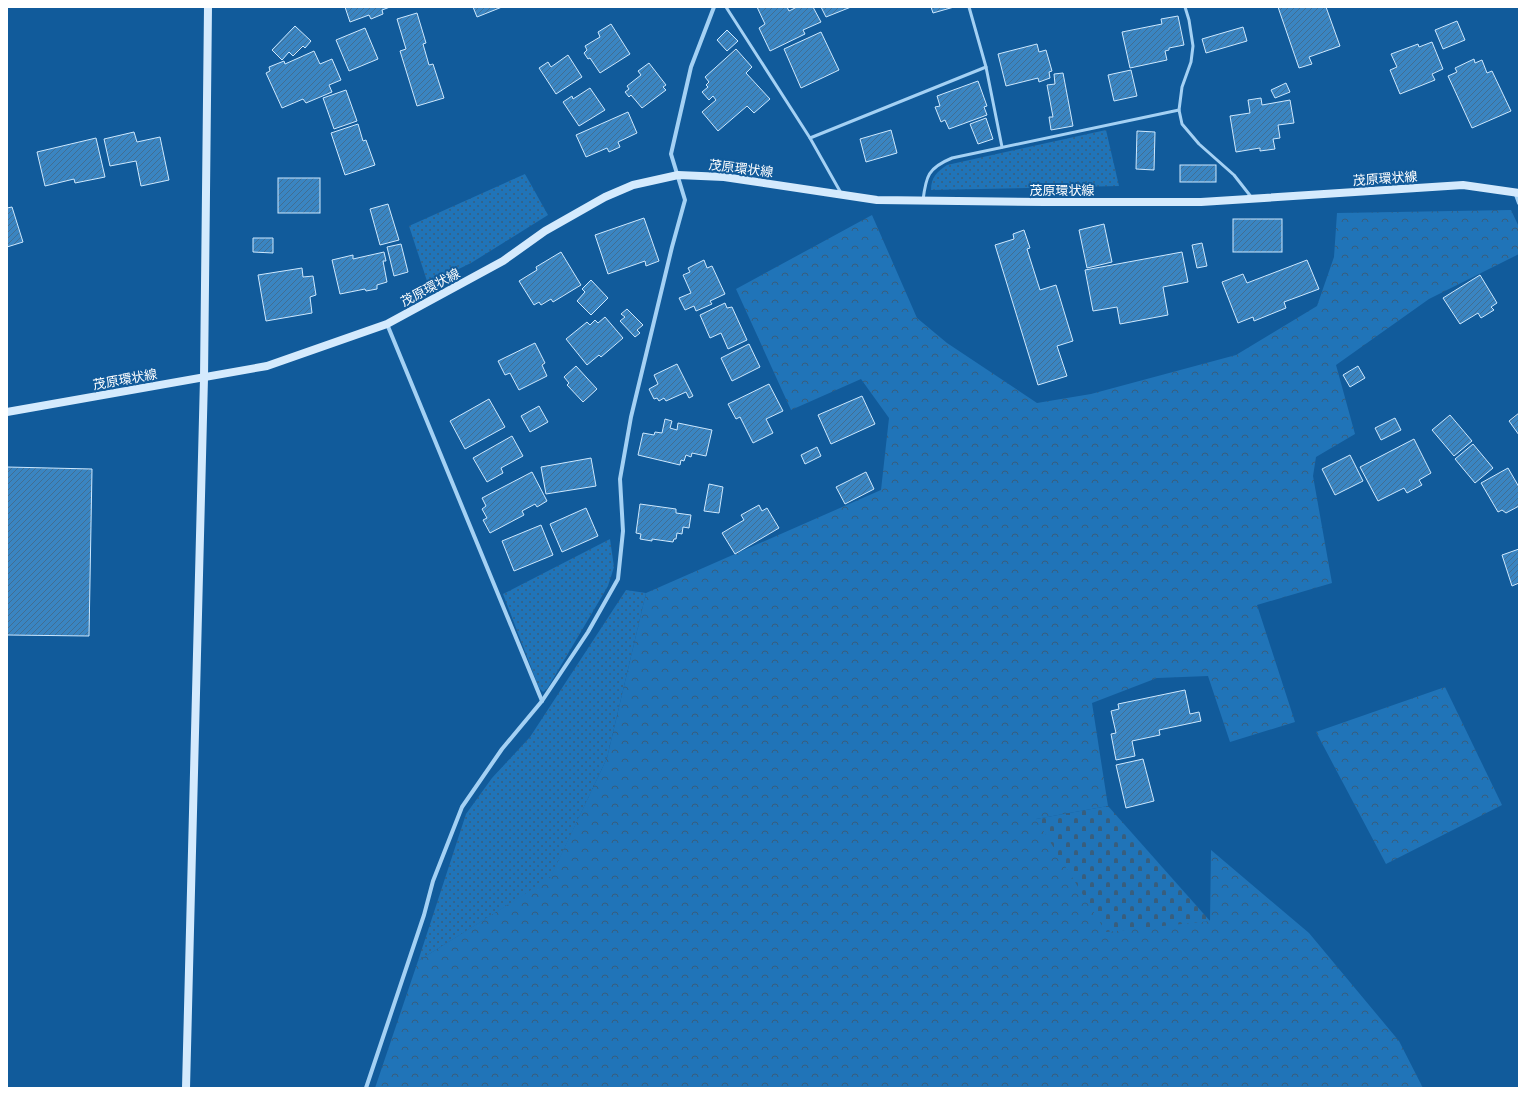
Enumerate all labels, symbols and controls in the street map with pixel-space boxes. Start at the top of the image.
street label: 茂原環状線 [708,156,774,181]
street label: 茂原環状線 [1352,168,1418,189]
street label: 茂原環状線 [1029,182,1095,199]
street label: 茂原環状線 [398,265,463,310]
street label: 茂原環状線 [92,365,159,394]

